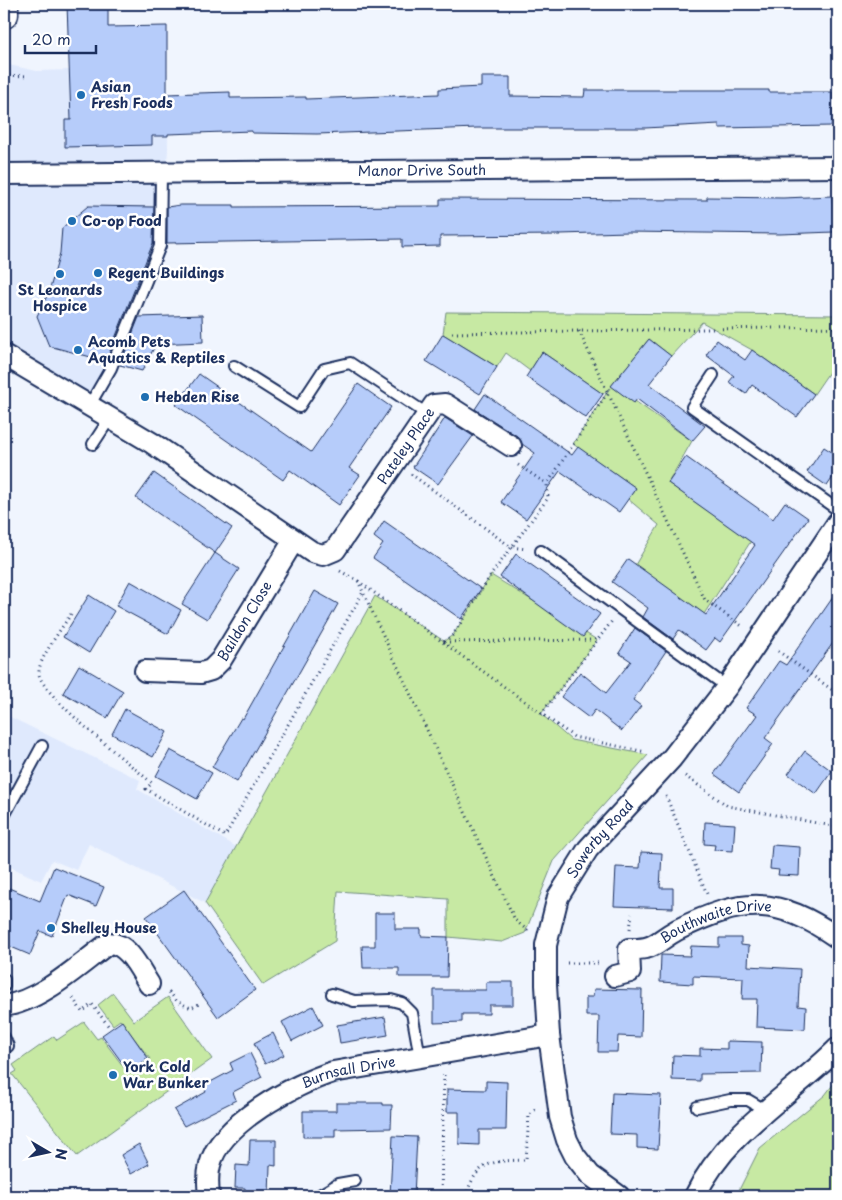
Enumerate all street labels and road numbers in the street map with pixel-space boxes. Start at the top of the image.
street label: Manor Drive South [358,159,486,181]
street label: Pateley Place [372,403,439,489]
street label: Baildon Close [212,577,277,665]
street label: Sowerby Road [561,795,638,882]
street label: Bouthwaite Drive [655,895,773,948]
street label: Burnsall Drive [298,1051,397,1093]

